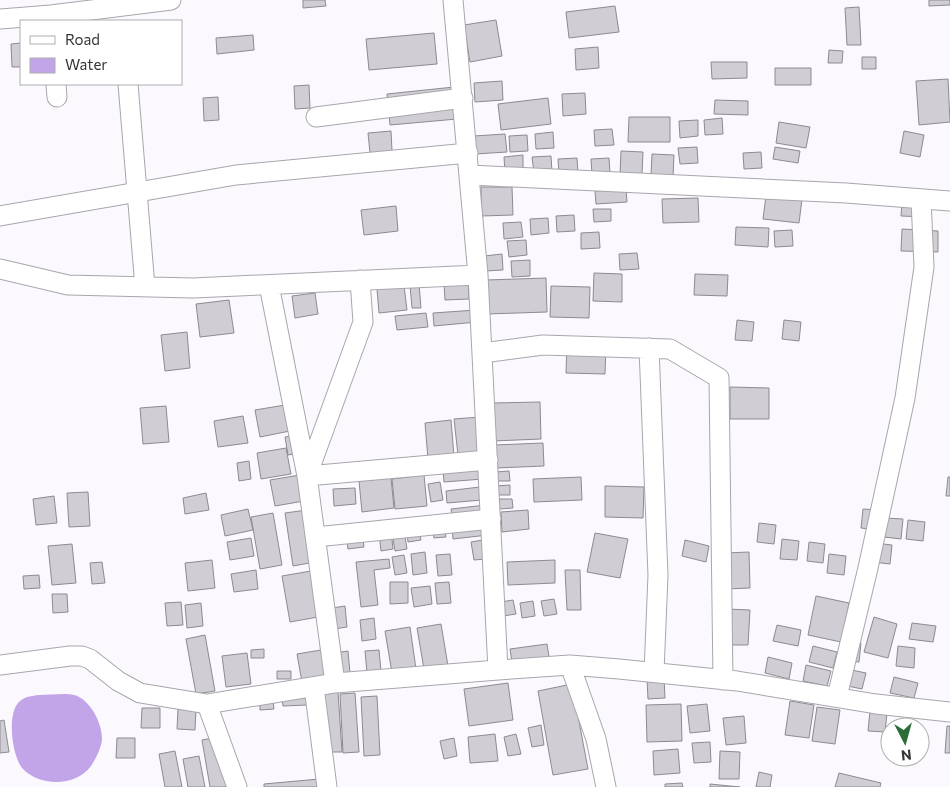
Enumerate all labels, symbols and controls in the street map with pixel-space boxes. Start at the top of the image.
legend [20,20,182,85]
text: Road [65,30,100,48]
text: Water [65,55,107,73]
north arrow [880,717,930,767]
text: N [900,746,913,764]

